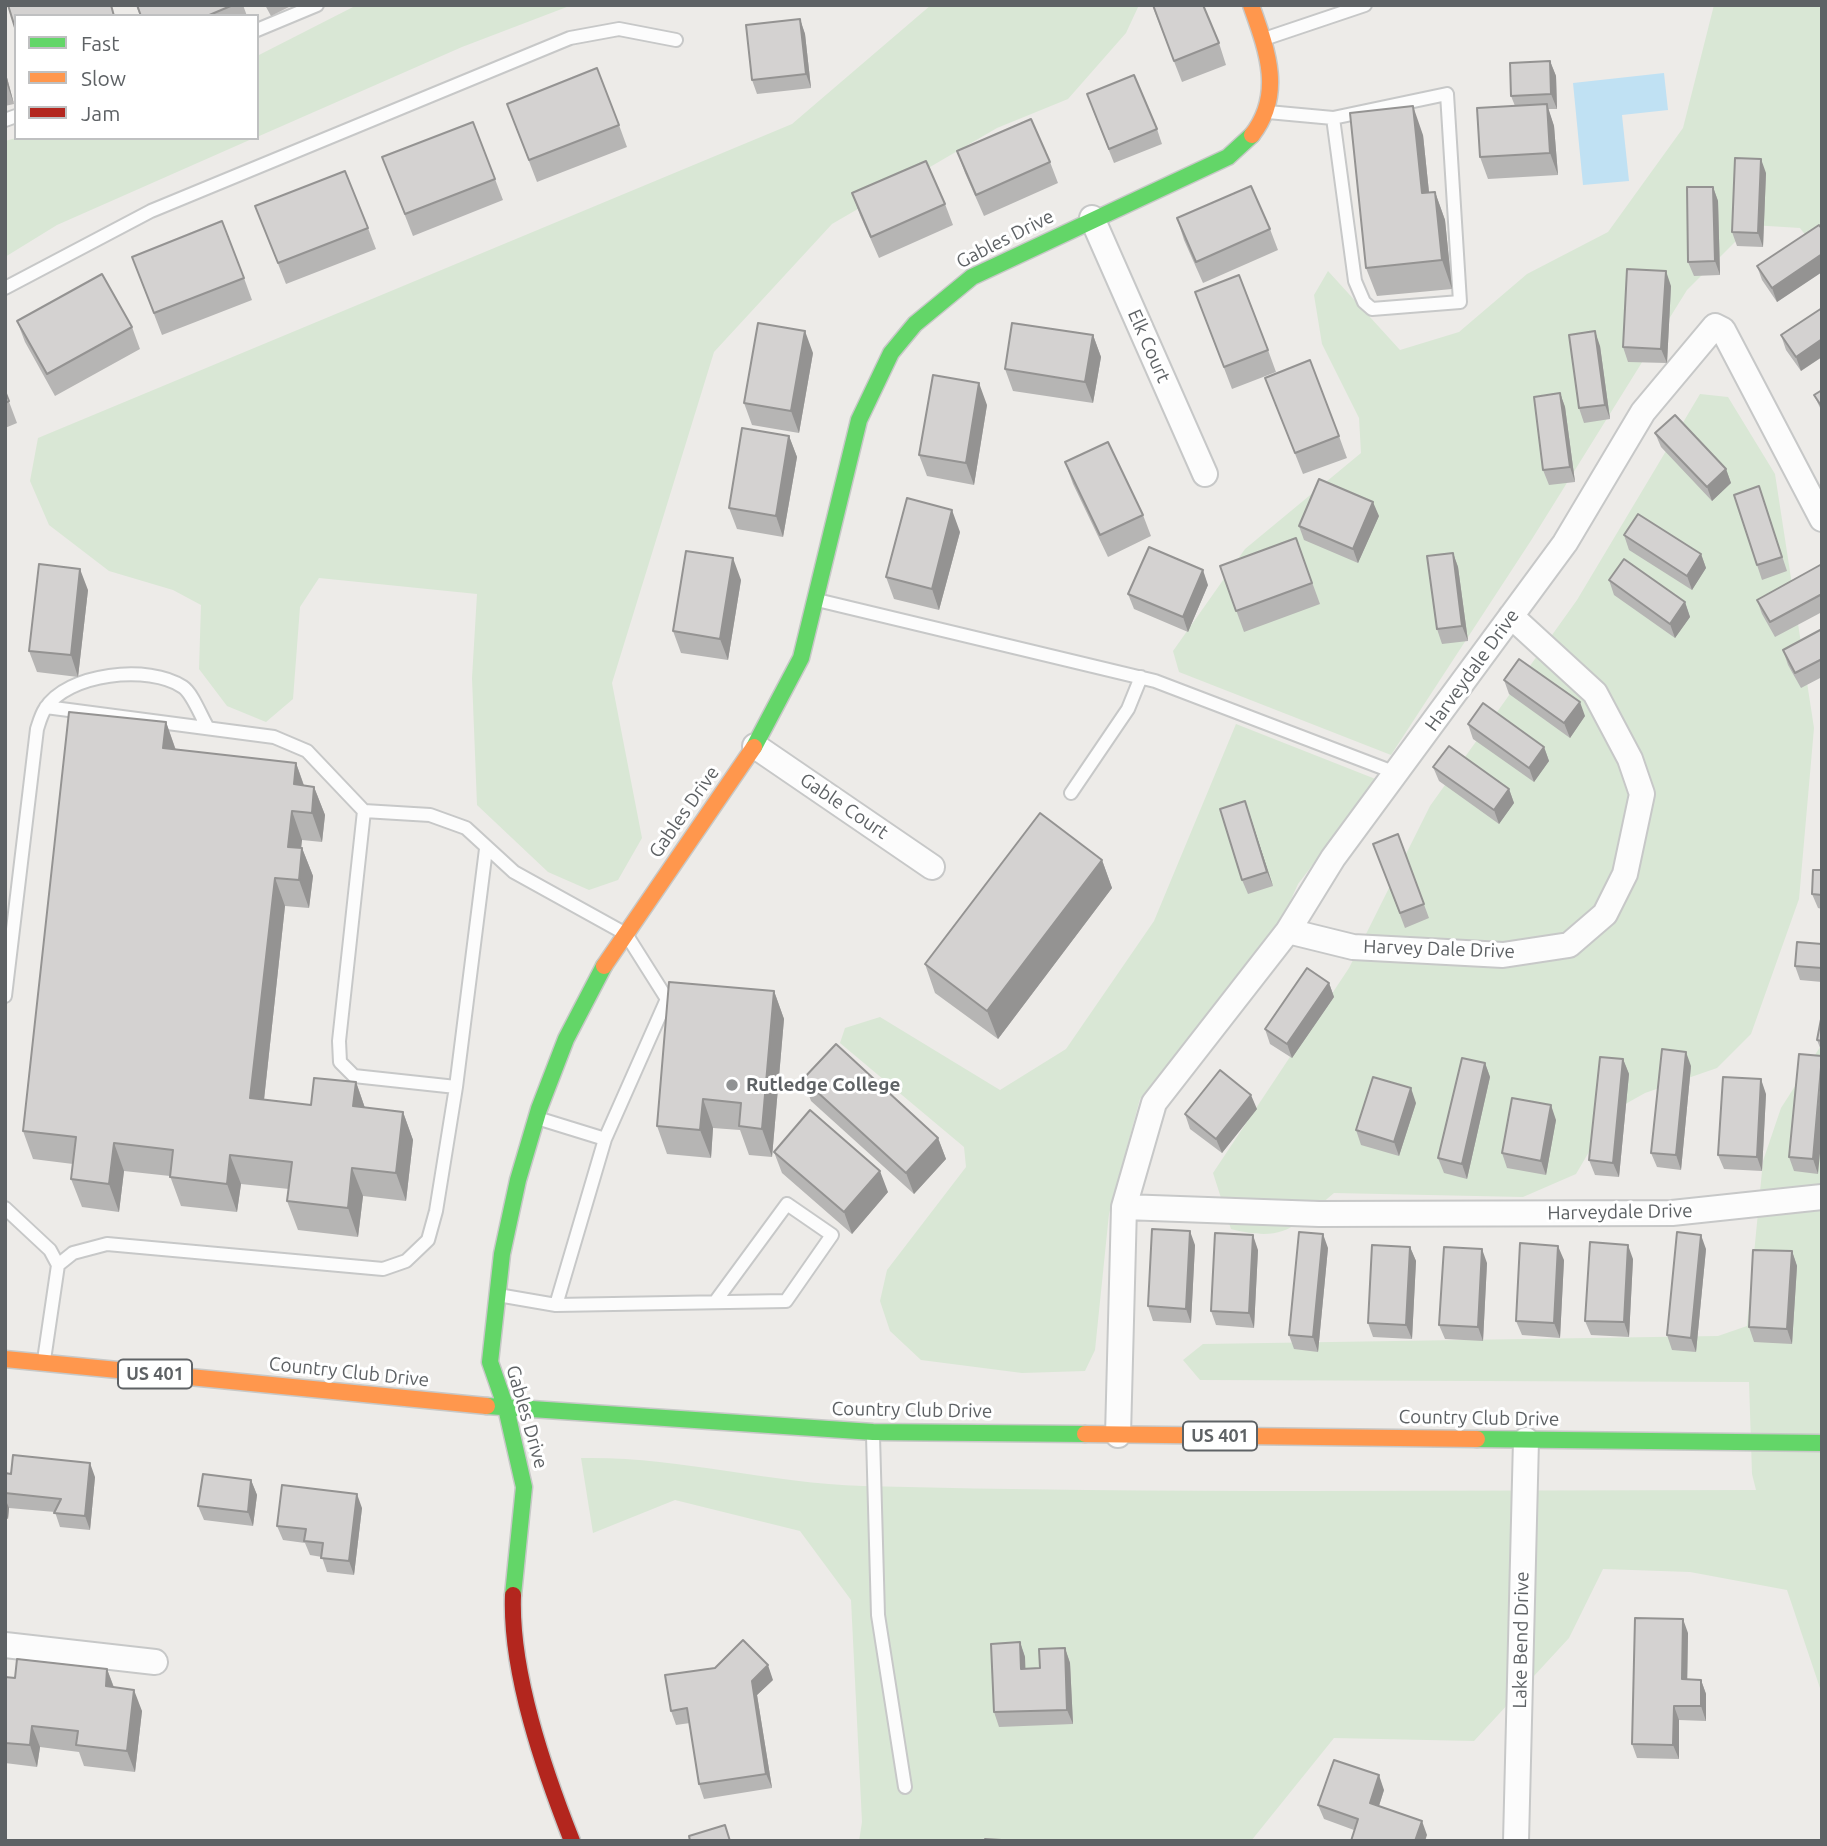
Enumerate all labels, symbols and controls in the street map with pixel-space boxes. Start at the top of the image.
legend [14,14,259,140]
text: Fast [81,31,119,55]
text: Slow [81,66,126,90]
text: Jam [81,101,120,125]
street label: Gables Drive [952,205,1058,273]
street label: Elk Court [1123,306,1175,386]
street label: Harveydale Drive [1420,605,1524,735]
street label: Gables Drive [644,762,724,862]
street label: Gable Court [796,768,892,844]
street label: Harvey Dale Drive [1363,935,1515,963]
place label: Rutledge College [746,1074,900,1096]
marker: Rutledge College [724,1077,740,1093]
street label: Harveydale Drive [1547,1199,1693,1225]
street label: Country Club Drive [268,1352,430,1392]
road number: US 401 [118,1359,192,1388]
street label: Gables Drive [501,1363,553,1471]
street label: Country Club Drive [831,1397,993,1423]
street label: Country Club Drive [1398,1405,1560,1431]
road number: US 401 [1183,1422,1257,1450]
street label: Lake Bend Drive [1508,1571,1534,1709]

